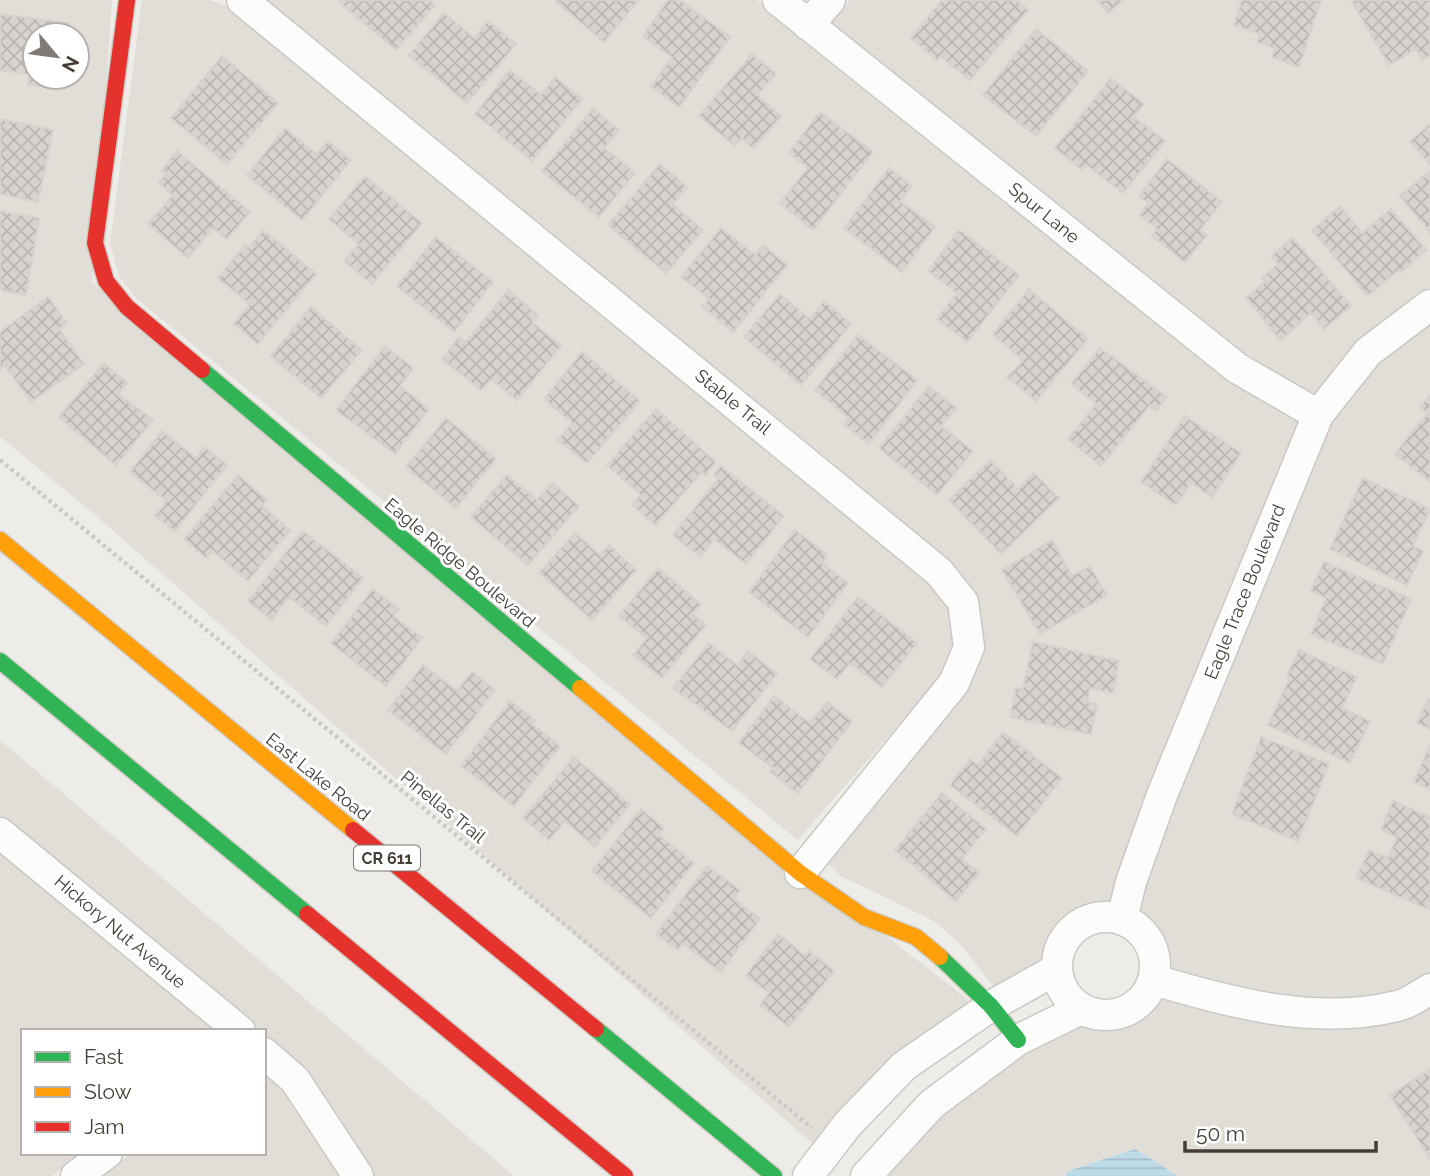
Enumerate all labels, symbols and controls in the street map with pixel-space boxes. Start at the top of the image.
north arrow [21,21,91,91]
text: N [58,53,84,76]
street label: Spur Lane [1005,178,1084,248]
street label: Stable Trail [691,365,776,439]
street label: Eagle Ridge Boulevard [381,494,540,632]
street label: Eagle Trace Boulevard [1200,501,1289,682]
street label: East Lake Road [262,728,375,825]
street label: Pinellas Trail [397,766,490,847]
road number: CR 611 [354,846,420,870]
street label: Hickory Nut Avenue [50,871,191,993]
legend [21,1029,266,1155]
text: Fast [84,1044,124,1069]
text: Slow [84,1079,132,1104]
scale bar [1185,1110,1376,1154]
text: Jam [84,1114,125,1139]
text: 50 m [1196,1121,1245,1146]

